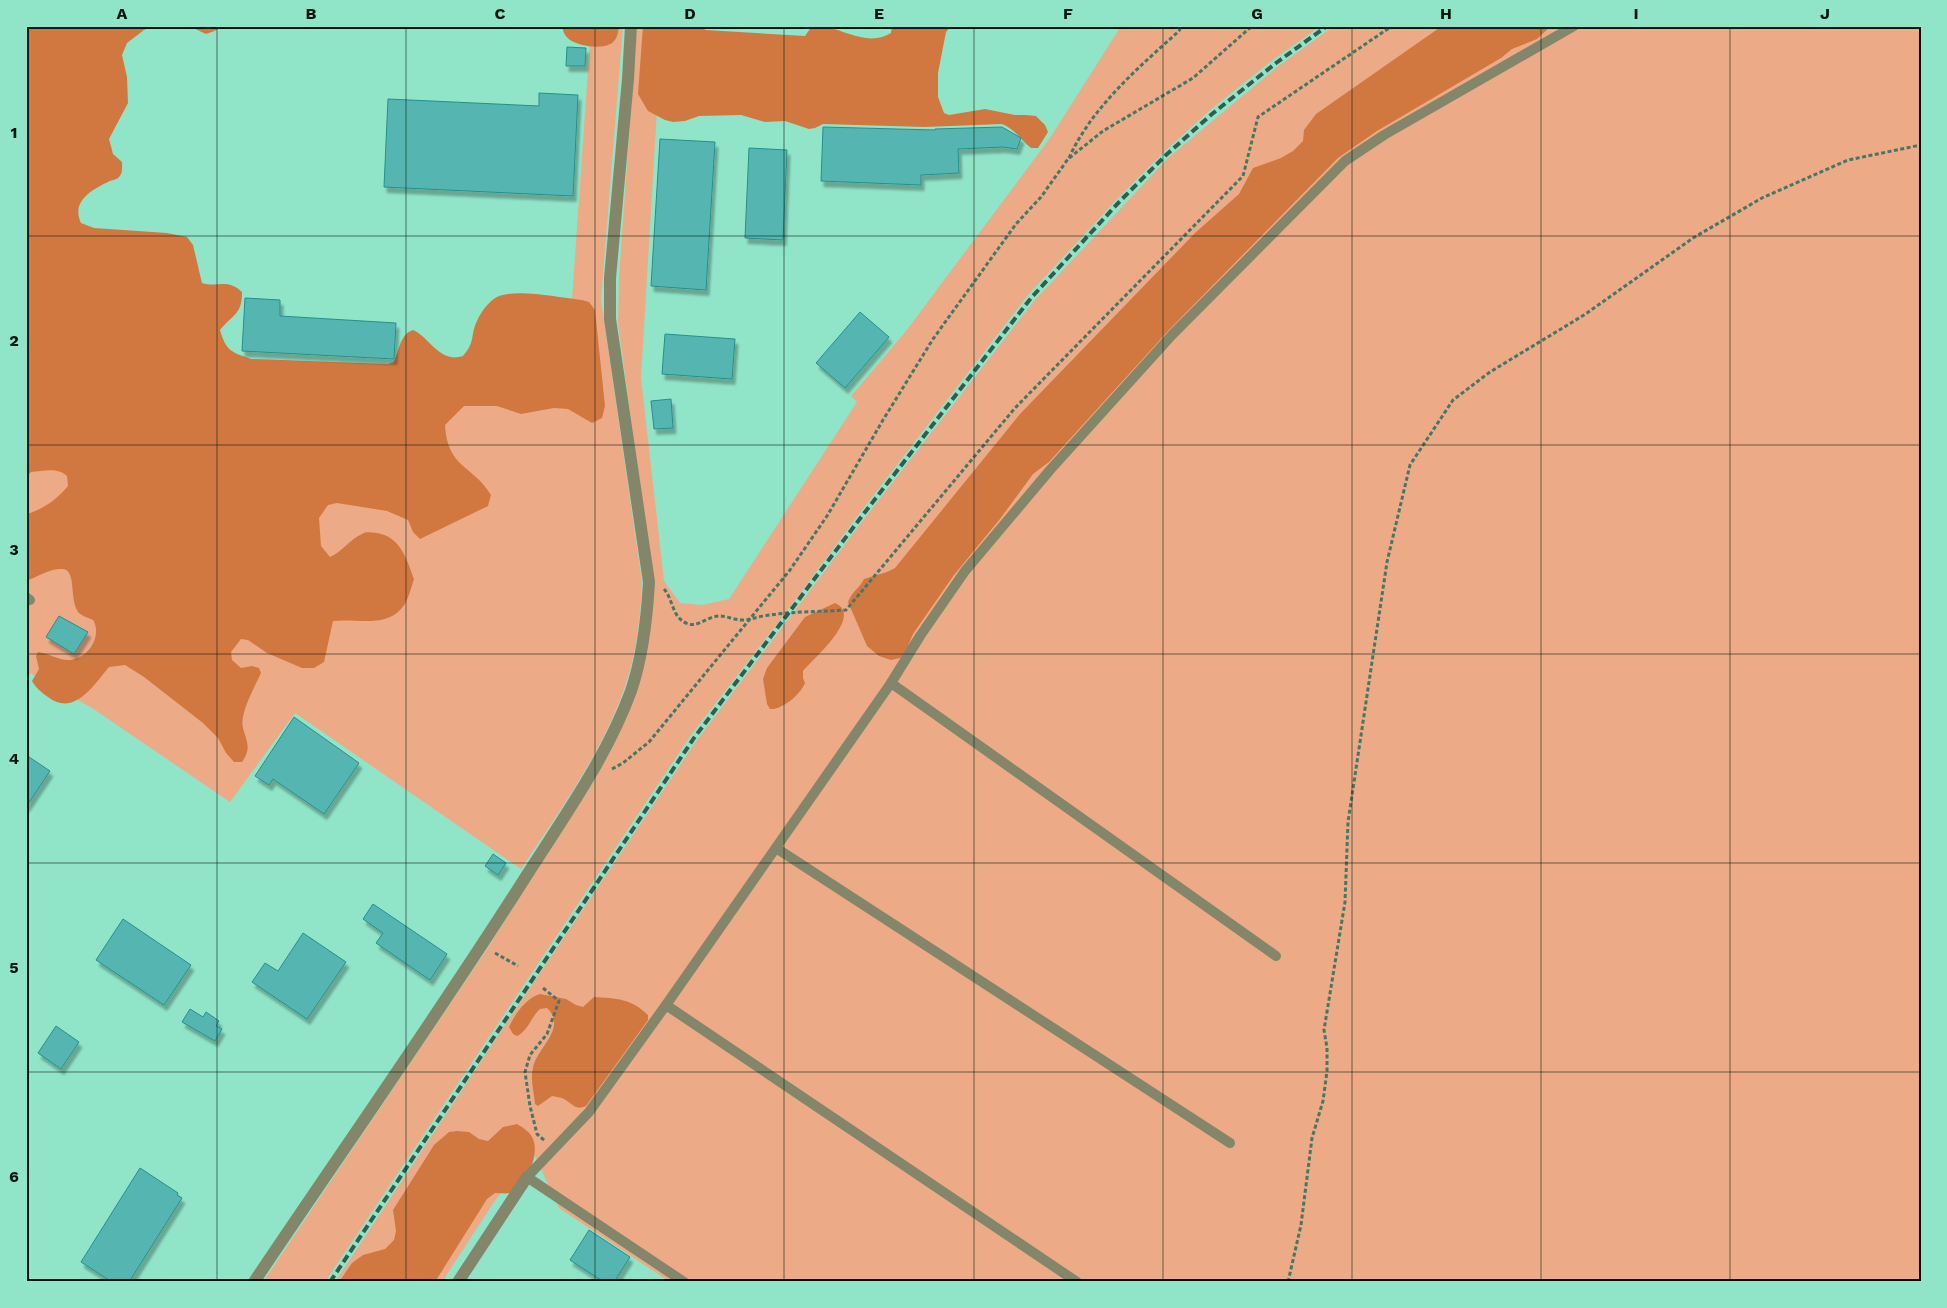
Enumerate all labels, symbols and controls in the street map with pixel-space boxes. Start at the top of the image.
text: A [117,4,128,23]
text: B [306,4,317,23]
text: C [495,4,506,23]
text: D [684,4,696,23]
text: E [874,4,884,23]
text: F [1063,4,1073,23]
text: G [1251,4,1263,23]
text: H [1440,4,1452,23]
text: I [1633,4,1639,23]
text: J [1820,4,1830,23]
text: 1 [11,123,17,142]
text: 2 [9,331,19,350]
text: 3 [9,540,19,559]
text: 4 [9,749,19,768]
text: 5 [9,958,19,977]
text: 6 [9,1167,19,1186]

